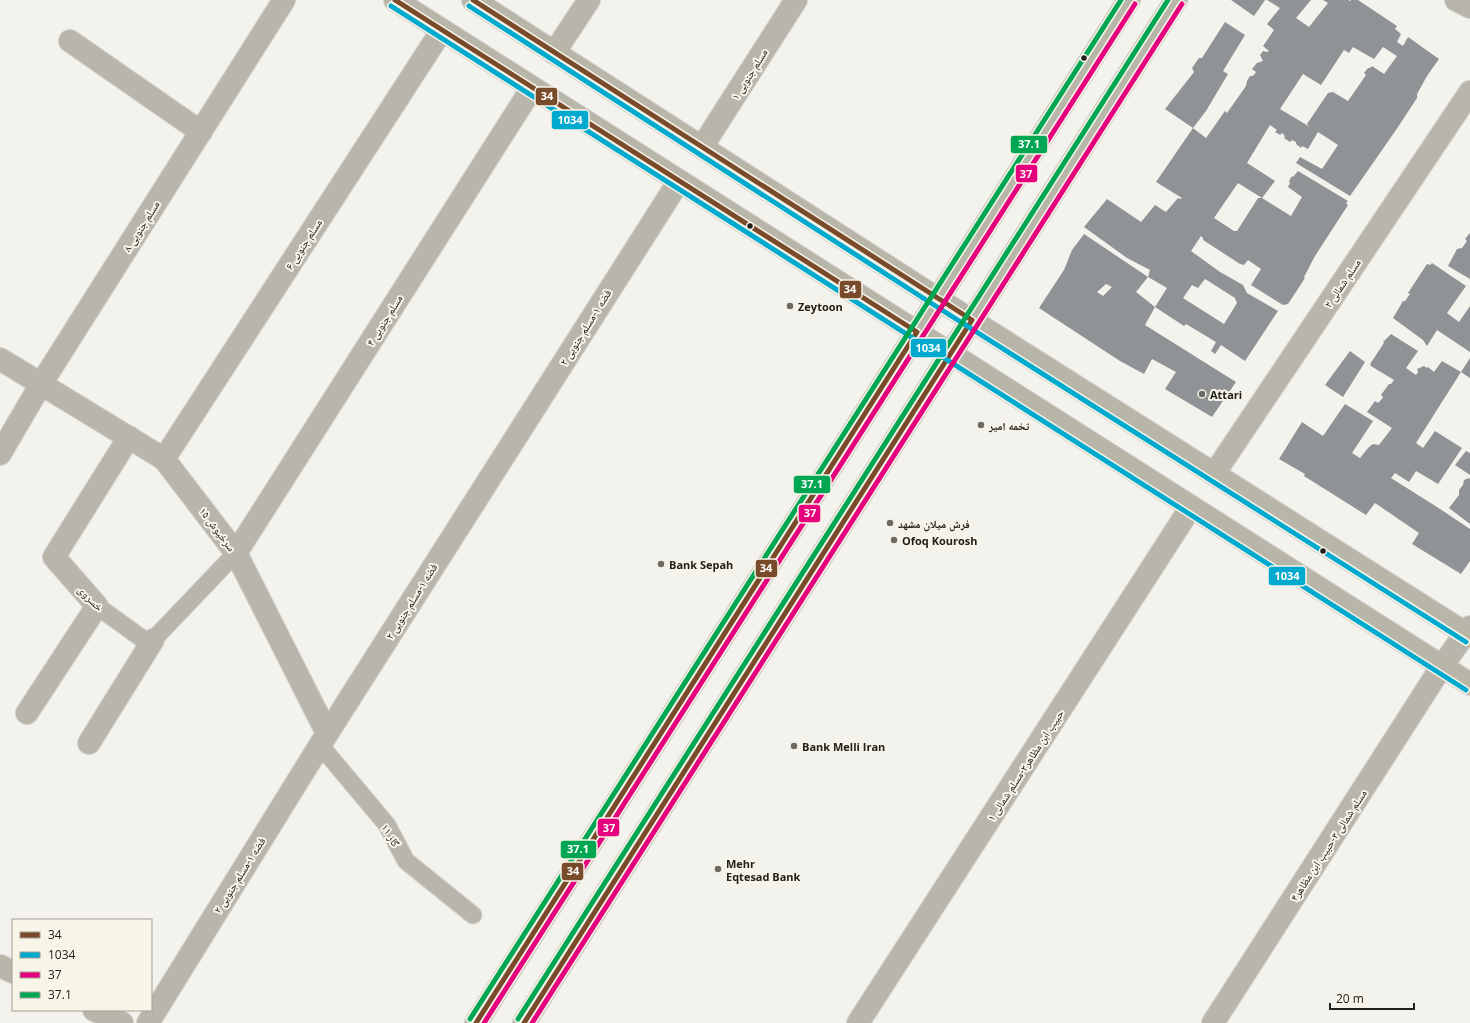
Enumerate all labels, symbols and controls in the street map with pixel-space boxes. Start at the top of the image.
street label: ۱ مسلم جنوبی [727,46,771,103]
unlabelled marker [1079,53,1089,63]
line badge: 34 [535,87,558,106]
text: 34 [541,88,554,103]
line badge: 1034 [551,110,589,130]
text: 1034 [557,112,583,127]
line badge: 37.1 [1010,135,1048,154]
text: 37.1 [1018,136,1040,151]
line badge: 37 [1015,164,1038,183]
text: 37 [1020,166,1032,181]
street label: مسلم جنوبی ۸ [119,198,163,255]
street label: مسلم جنوبی ۶ [281,216,326,273]
unlabelled marker [745,221,755,231]
street label: مسلم شمالی ۲ [1320,256,1365,311]
line badge: 34 [839,280,862,299]
text: 34 [844,281,857,296]
street label: فضه ۱-مسلم جنوبی ۲ [556,286,615,368]
street label: مسلم جنوبی ۴ [362,292,406,349]
place label: Zeytoon [798,299,843,314]
marker: Zeytoon [785,301,795,311]
line badge: 1034 [910,338,947,358]
text: 1034 [915,340,941,355]
place label: Attari [1210,387,1242,402]
marker: Attari [1197,389,1207,399]
place label: تخمه امیر [988,418,1029,433]
marker: تخمه امیر [976,420,986,430]
line badge: 37.1 [793,475,831,494]
text: 37.1 [801,476,823,491]
street label: سرخپوش ۱۵ [196,504,240,554]
line badge: 37 [798,504,821,523]
text: 37 [804,505,816,520]
place label: فرش میلان مشهد [898,516,970,532]
marker: فرش میلان مشهد [885,518,895,528]
place label: Ofoq Kourosh [902,533,978,548]
marker: Ofoq Kourosh [889,535,899,545]
unlabelled marker [1318,546,1328,556]
place label: Bank Sepah [669,557,733,572]
marker: Bank Sepah [656,559,666,569]
line badge: 34 [755,559,778,578]
street label: فضه ۱-مسلم جنوبی ۲ [382,560,441,642]
text: 34 [760,560,773,575]
line badge: 1034 [1268,566,1306,586]
text: 1034 [1274,568,1300,583]
street label: خسروی [75,582,107,614]
street label: حبیب ابن مظاهر۲-مسلم شمالی ۱ [983,706,1068,824]
place label: Bank Melli Iran [802,739,885,754]
marker: Bank Melli Iran [789,741,799,751]
street label: مسلم شمالی ۳-حبیب ابن مظاهر۴ [1286,786,1371,904]
line badge: 37 [597,818,620,837]
text: 37 [603,820,615,835]
street label: گاز ۱۱ [378,821,404,850]
street label: فضه ۱-مسلم جنوبی ۲ [210,834,269,916]
line badge: 37.1 [560,840,597,859]
text: 37.1 [567,841,589,856]
place label: Mehr Eqtesad Bank [726,856,801,884]
line badge: 34 [561,862,584,881]
text: 34 [567,863,580,878]
marker: Mehr Eqtesad Bank [713,864,723,874]
legend [12,919,152,1011]
text: 34 [48,926,62,943]
text: 1034 [48,946,76,963]
text: 37 [48,966,62,983]
scale bar [1330,985,1414,1011]
text: 37.1 [48,986,72,1003]
text: 20 m [1336,990,1364,1007]

